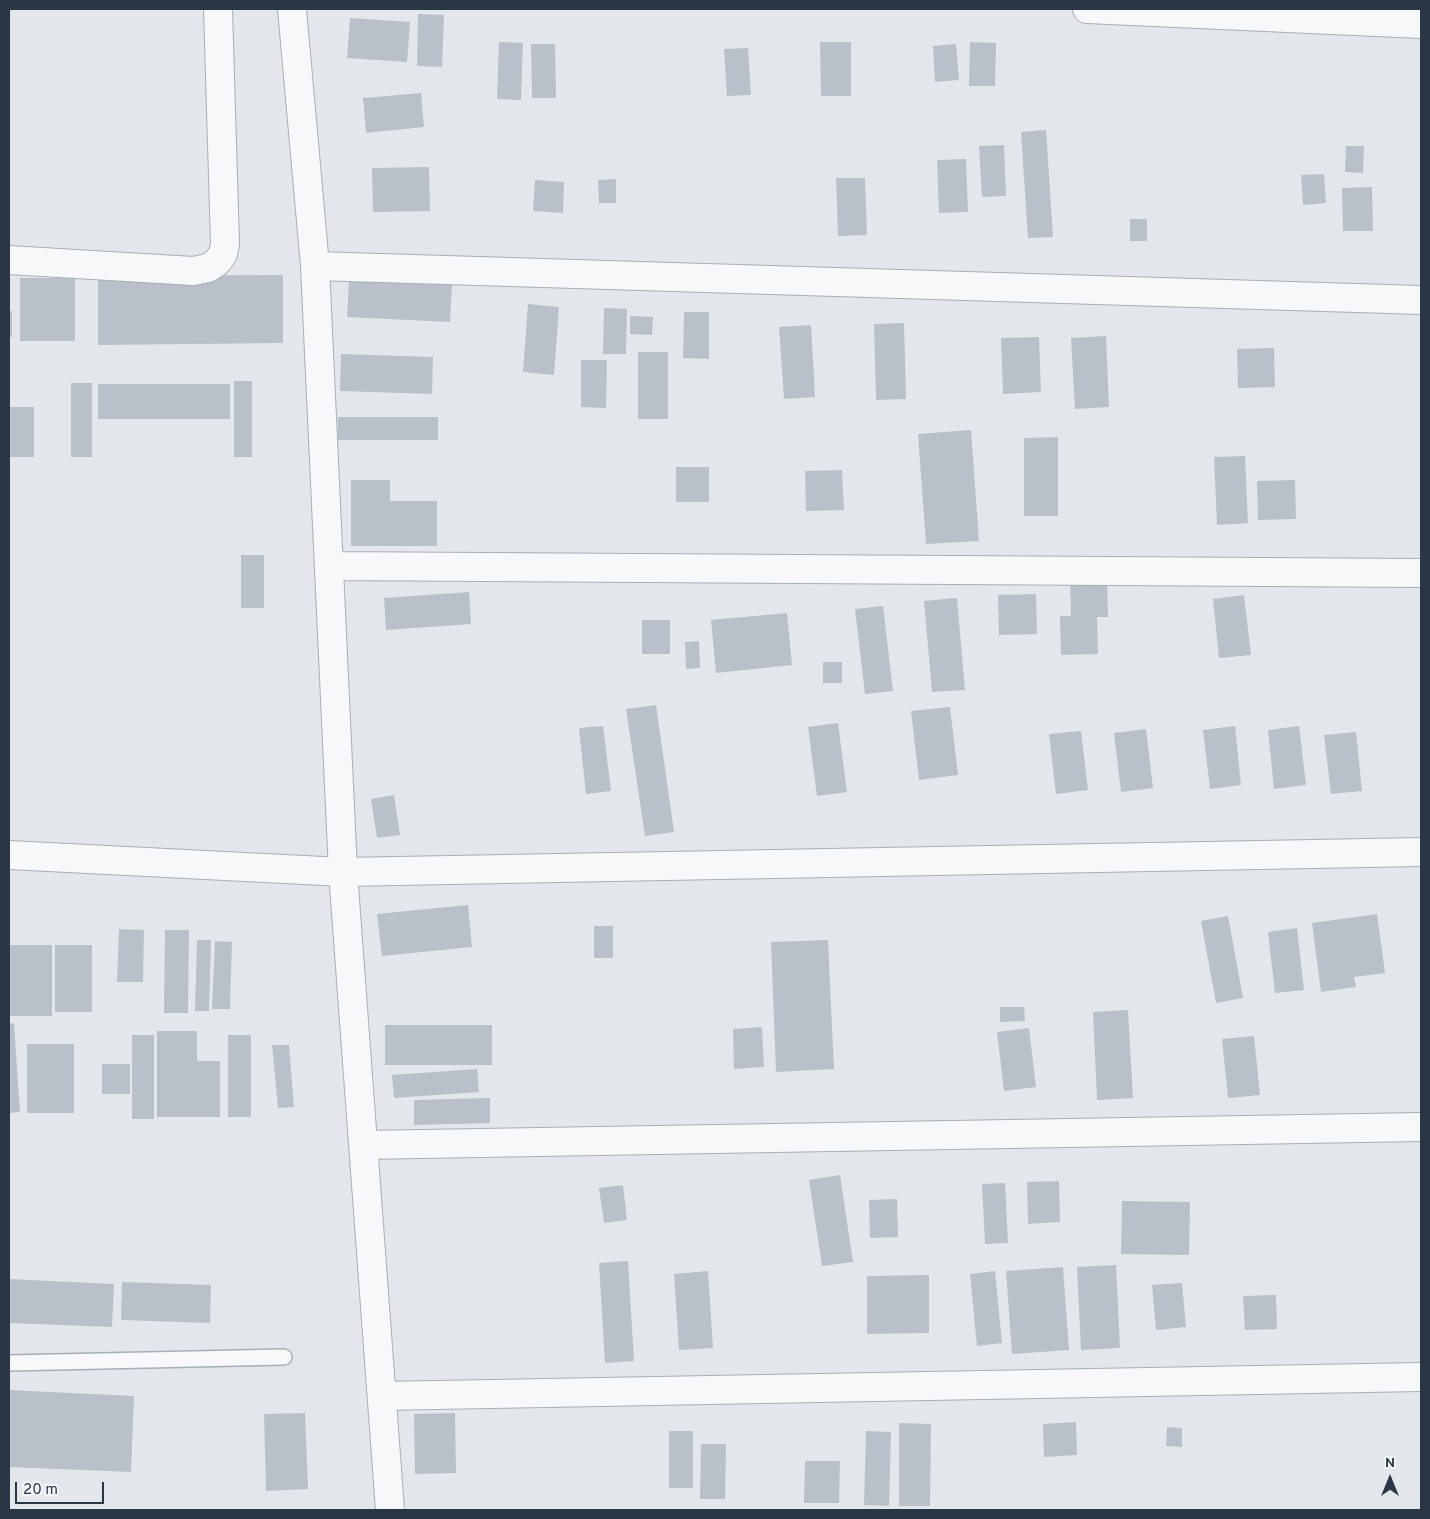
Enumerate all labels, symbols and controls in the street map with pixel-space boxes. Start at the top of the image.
north arrow [1365,1454,1415,1504]
text: N [1385,1455,1395,1472]
scale bar [18,1472,106,1504]
text: 20 m [23,1481,58,1500]

